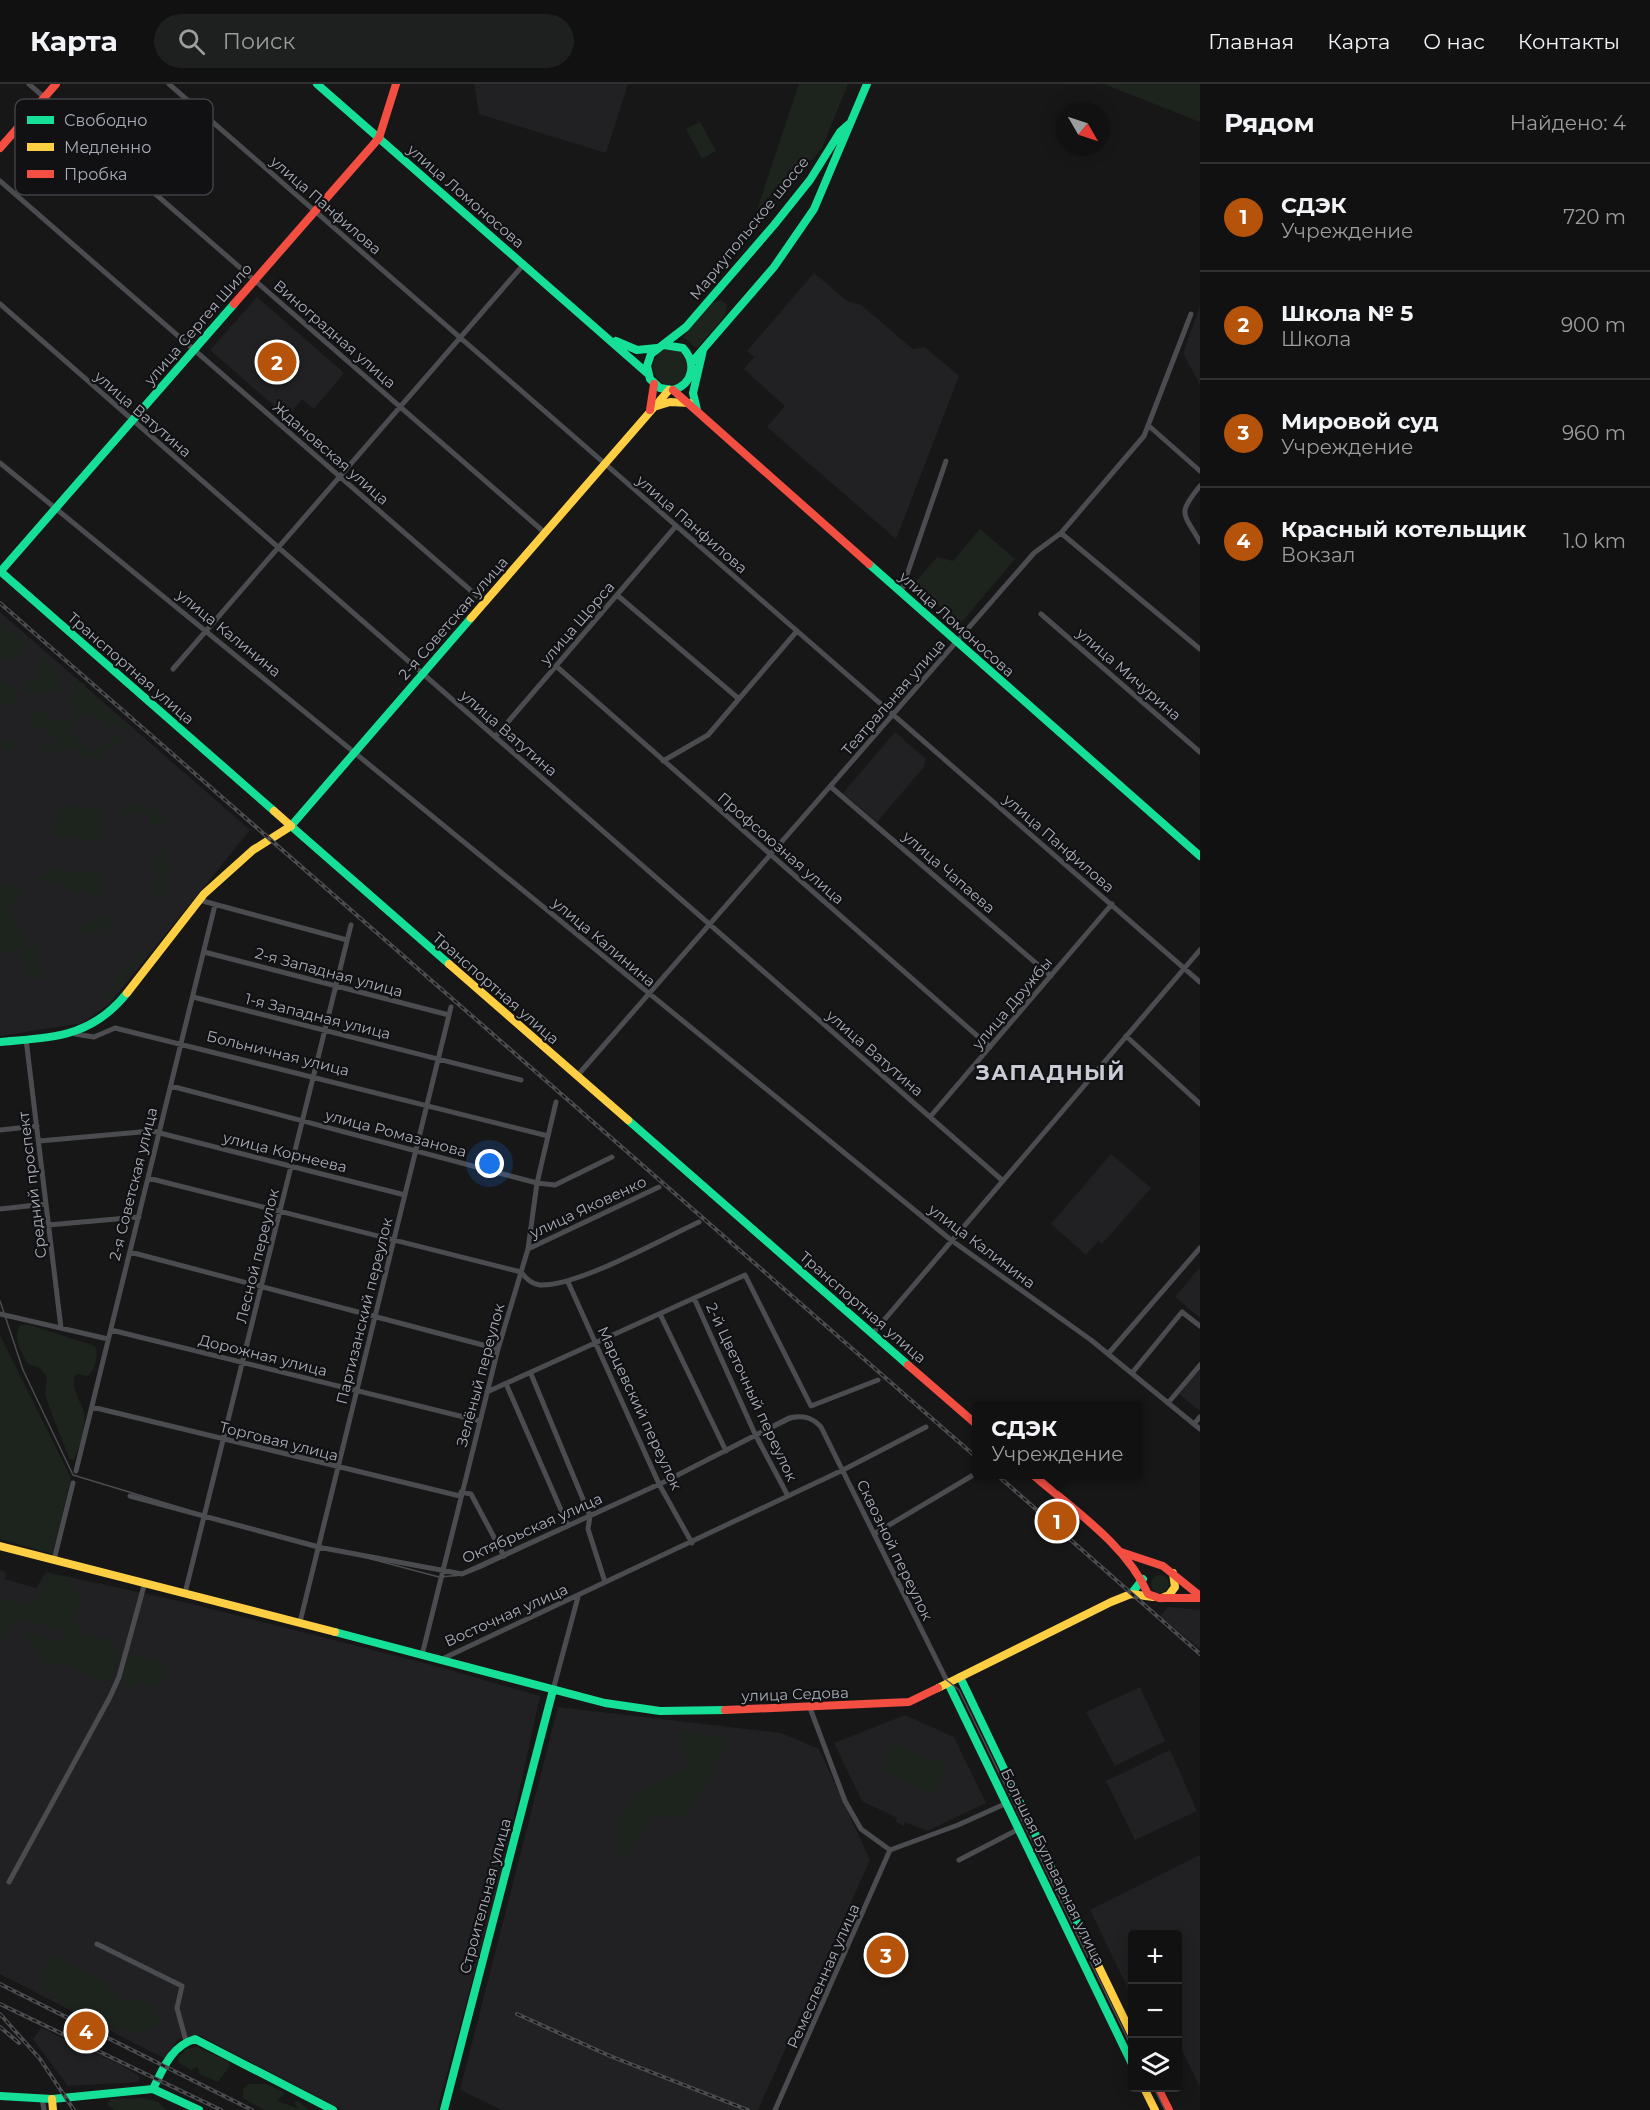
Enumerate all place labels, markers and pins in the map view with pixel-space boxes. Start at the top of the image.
pin: 2 [258,340,296,384]
pin: 1 [1038,1498,1076,1544]
pin: 3 [866,1932,906,1978]
pin: 4 [66,2008,106,2054]

